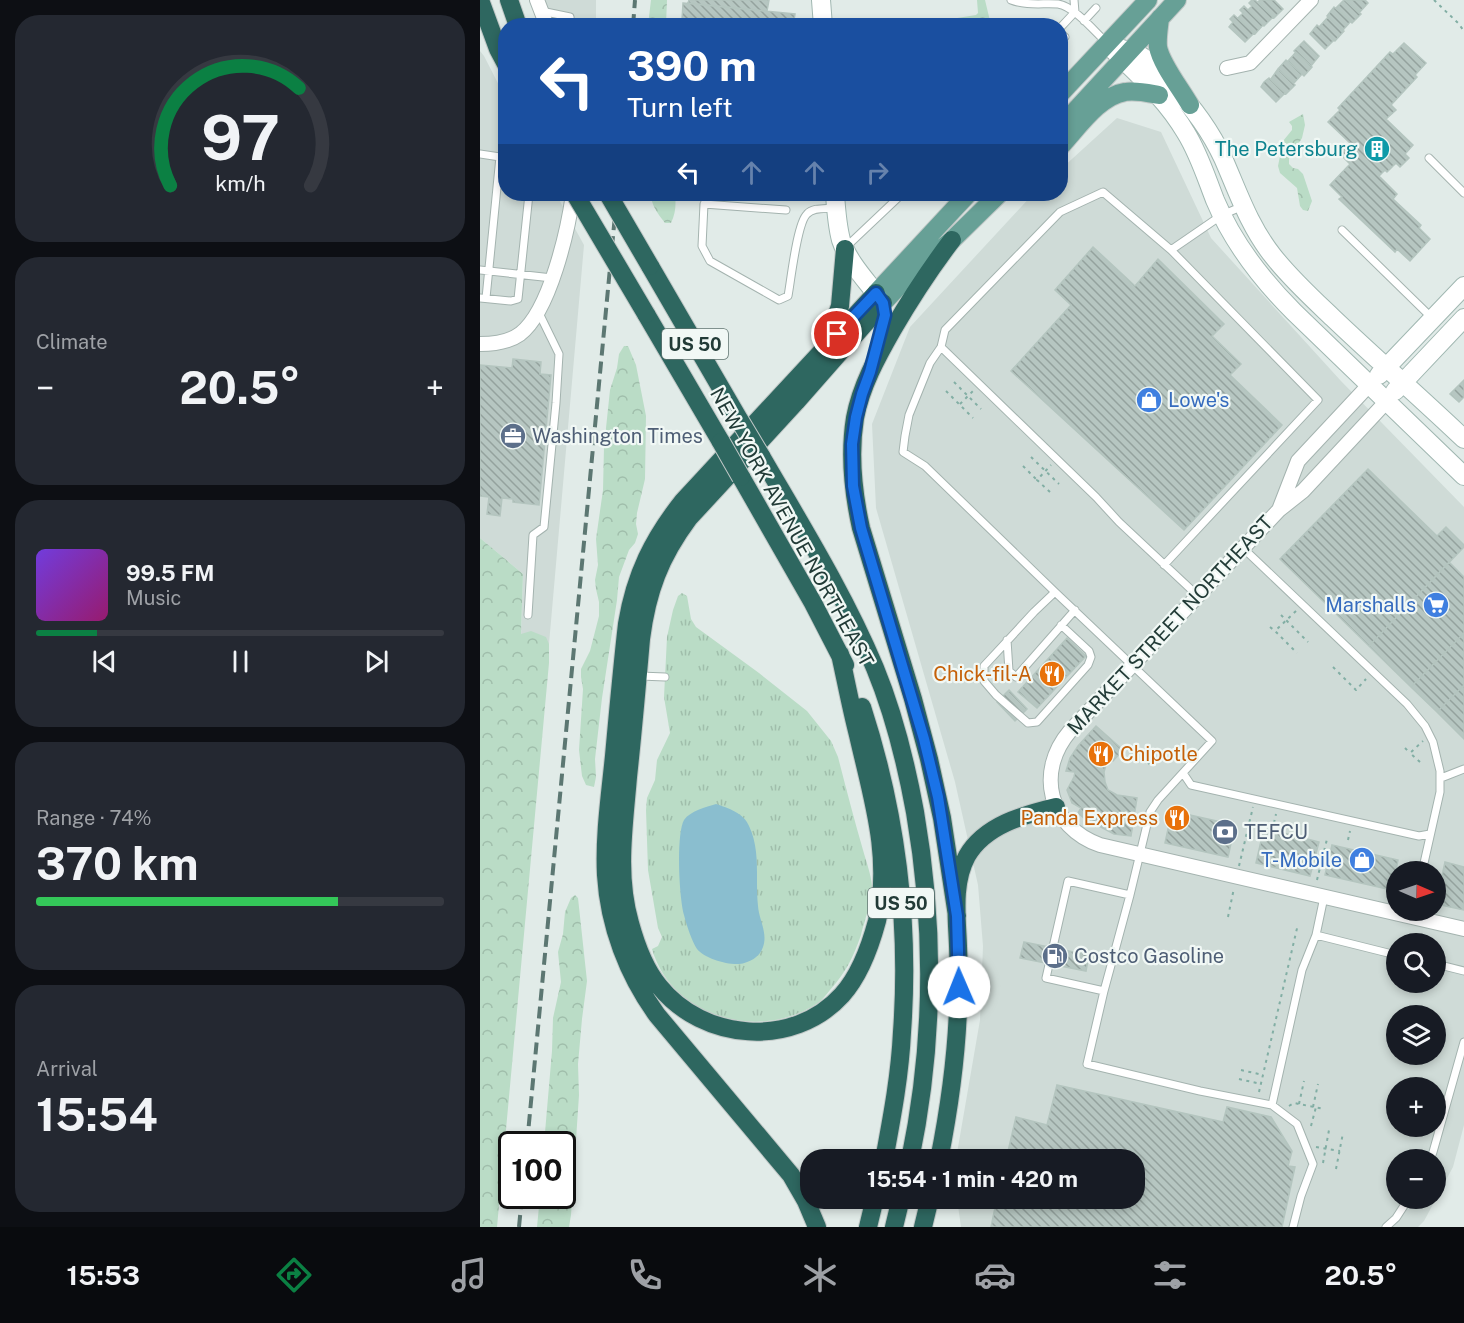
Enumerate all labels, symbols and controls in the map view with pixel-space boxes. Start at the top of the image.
text: 390 m [627,41,757,90]
icon: left [528,42,606,120]
text: Turn left [627,91,733,123]
text: 97 [200,101,280,174]
building icon: The Petersburg [1362,134,1392,164]
place label: The Petersburg [1215,137,1358,161]
icon: left [672,156,705,189]
icon: ahead [735,156,768,189]
icon: ahead [798,156,831,189]
icon: right [861,156,894,189]
text: km/h [215,171,265,196]
pin [811,308,862,359]
icon: arrive [820,317,853,350]
road number: US 50 [662,329,728,359]
text: Climate [36,330,108,354]
text: 20.5° [179,361,301,414]
text: − [36,369,54,407]
text: + [426,369,444,407]
street label: NEW YORK AVENUE NORTHEAST [705,383,879,671]
shop icon: Lowe's [1134,385,1164,415]
place label: Lowe's [1168,388,1229,412]
office icon: Washington Times [498,421,528,451]
place label: Washington Times [532,424,703,448]
street label: MARKET STREET NORTHEAST [1062,511,1278,739]
text: 99.5 FM [126,560,214,586]
text: Music [126,586,181,610]
supermarket icon: Marshalls [1421,590,1451,620]
place label: Marshalls [1325,593,1416,617]
icon: previous [88,645,121,678]
icon: pause [224,645,257,678]
icon: next [360,645,393,678]
restaurant icon: Chick-fil-A [1037,659,1067,689]
place label: Chick-fil-A [933,662,1032,686]
restaurant icon: Chipotle [1086,739,1116,769]
place label: Chipotle [1120,742,1198,766]
restaurant icon: Panda Express [1162,803,1192,833]
text: Range · 74% [36,806,152,830]
place label: Panda Express [1020,806,1158,830]
bank icon: TEFCU [1210,817,1240,847]
place label: TEFCU [1244,820,1308,844]
text: 370 km [36,837,198,890]
shop icon: T-Mobile [1347,845,1377,875]
place label: T-Mobile [1261,848,1342,872]
north arrow [1386,861,1446,921]
map controls [1386,861,1446,1209]
road number: US 50 [868,888,934,918]
button: search [1386,933,1446,993]
fuel station icon: Costco Gasoline [1040,941,1070,971]
place label: Costco Gasoline [1074,944,1224,968]
position arrow [927,955,991,1019]
button: layers [1386,1005,1446,1065]
text: Arrival [36,1057,98,1081]
button: + [1386,1077,1446,1137]
text: 15:54 [36,1088,158,1141]
speed limit sign: 100 [498,1131,576,1209]
button: − [1386,1149,1446,1209]
text: 15:54 · 1 min · 420 m [867,1166,1078,1192]
icon: directions [273,1254,315,1296]
icon: music [448,1254,490,1296]
icon: phone [624,1254,666,1296]
icon: climate [799,1254,841,1296]
icon: car [974,1254,1016,1296]
icon: filters [1149,1254,1191,1296]
text: 15:53 [67,1259,140,1291]
text: 20.5° [1325,1259,1397,1291]

